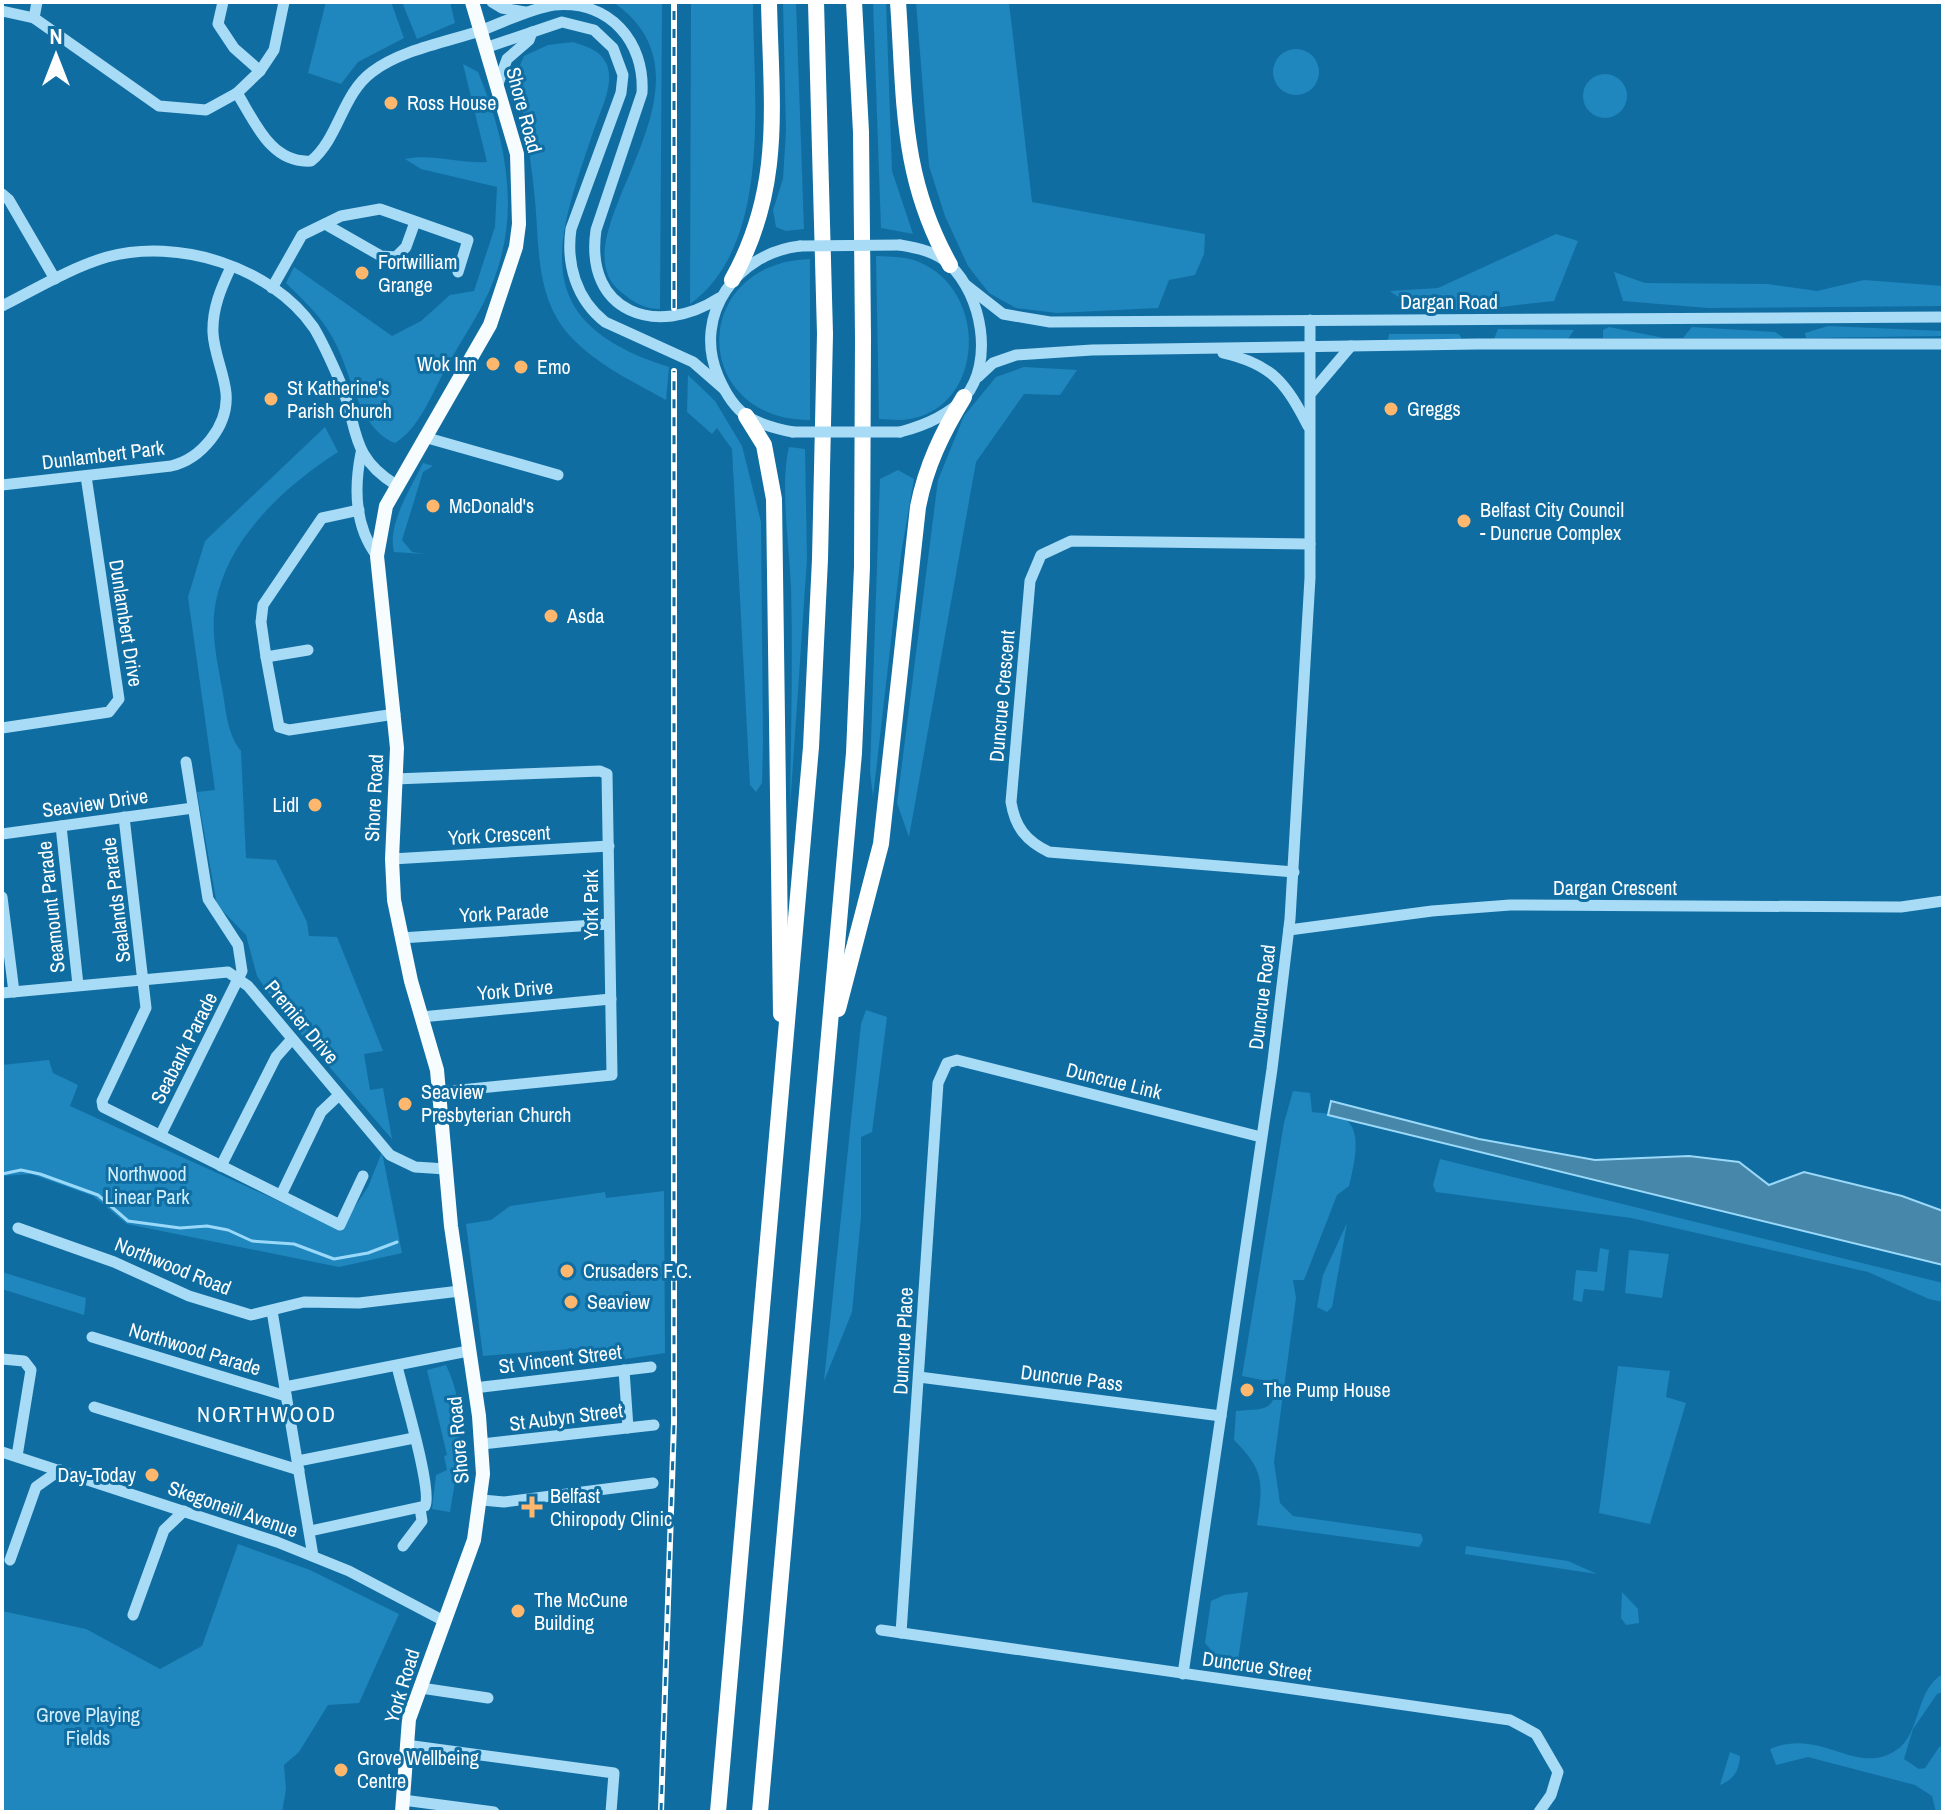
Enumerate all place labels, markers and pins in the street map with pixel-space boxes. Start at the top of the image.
place label: Ross House [407,89,496,116]
marker: Ross House [382,94,400,112]
place label: Fortwilliam Grange [378,248,457,298]
marker: Fortwilliam Grange [353,264,371,282]
place label: Wok Inn [417,350,477,377]
place label: Emo [537,353,571,380]
marker: Wok Inn [484,355,502,373]
marker: Emo [512,358,530,376]
place label: St Katherine's Parish Church [287,374,392,424]
marker: St Katherine's Parish Church [262,390,280,408]
place label: Greggs [1407,395,1461,422]
marker: Greggs [1382,400,1400,418]
place label: McDonald's [449,492,534,519]
place label: Belfast City Council - Duncrue Complex [1480,496,1624,546]
marker: McDonald's [424,497,442,515]
marker: Belfast City Council - Duncrue Complex [1455,512,1473,530]
place label: Asda [566,602,604,629]
marker: Asda [542,607,560,625]
place label: Lidl [273,791,299,818]
marker: Lidl [306,796,324,814]
place label: Seaview Presbyterian Church [421,1078,571,1128]
marker: Seaview Presbyterian Church [396,1095,414,1113]
place label: Crusaders F.C. [583,1257,692,1284]
marker: Crusaders F.C. [558,1262,576,1280]
place label: Seaview [587,1288,650,1315]
marker: Seaview [562,1293,580,1311]
place label: The Pump House [1263,1376,1391,1403]
marker: The Pump House [1238,1381,1256,1399]
place label: Day-Today [58,1461,137,1488]
marker: Day-Today [143,1466,161,1484]
place label: Belfast Chiropody Clinic [550,1482,672,1532]
marker: Belfast Chiropody Clinic [521,1496,543,1518]
place label: The McCune Building [534,1586,628,1636]
marker: The McCune Building [509,1602,527,1620]
place label: Grove Wellbeing Centre [357,1744,479,1794]
marker: Grove Wellbeing Centre [332,1761,350,1779]

